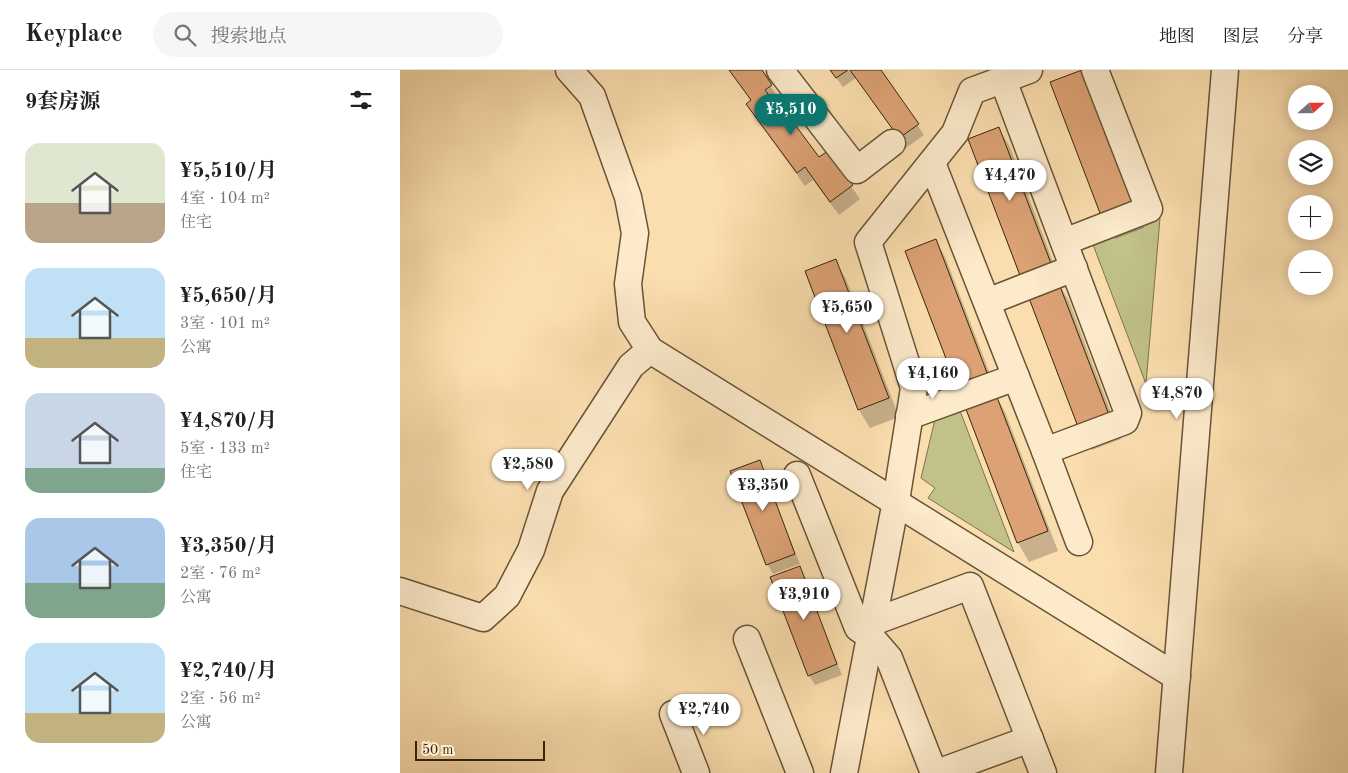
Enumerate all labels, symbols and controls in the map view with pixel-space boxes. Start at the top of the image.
search box [153,12,503,57]
icon: search [171,21,199,49]
text: Keyplace [25,23,123,47]
text: 搜索地点 [211,28,287,47]
text: 地图 [1159,28,1195,46]
text: 图层 [1223,28,1259,46]
text: 分享 [1287,28,1323,46]
north arrow [1288,85,1332,130]
map controls [1288,85,1333,295]
icon: filters [347,86,375,114]
text: 9套房源 [25,92,100,113]
pin: ¥5,510 [750,93,832,136]
text: ¥5,510 [766,102,816,118]
button: layers [1288,140,1333,185]
pin: ¥4,470 [969,160,1051,202]
text: ¥5,510/月 [180,161,277,182]
icon: home [65,163,125,223]
text: ¥4,470 [985,168,1035,184]
text: 4室 · 104 m² [180,191,270,207]
button: + [1288,195,1333,240]
text: 住宅 [180,215,212,231]
button: − [1288,250,1333,295]
text: ¥5,650/月 [180,286,277,307]
icon: home [65,288,125,348]
pin: ¥5,650 [806,292,888,334]
text: ¥5,650 [822,300,872,316]
text: 3室 · 101 m² [180,316,270,332]
text: 公寓 [180,340,212,356]
pin: ¥4,160 [892,358,974,400]
text: ¥4,160 [908,366,958,382]
pin: ¥4,870 [1136,378,1218,420]
text: ¥4,870 [1152,386,1202,402]
text: ¥4,870/月 [180,411,277,432]
icon: home [65,413,125,473]
text: 5室 · 133 m² [180,441,270,457]
pin: ¥2,580 [487,448,569,491]
text: ¥2,580 [503,457,553,473]
text: 住宅 [180,465,212,481]
pin: ¥3,350 [722,470,804,512]
text: ¥3,350 [738,478,788,494]
text: ¥3,350/月 [180,536,277,557]
icon: home [65,538,125,598]
text: 2室 · 76 m² [180,566,261,582]
pin: ¥3,910 [763,578,845,621]
text: ¥3,910 [779,587,829,603]
text: 公寓 [180,590,212,606]
text: ¥2,740/月 [180,661,277,682]
icon: home [65,663,125,723]
text: 2室 · 56 m² [180,691,261,707]
pin: ¥2,740 [663,694,745,736]
text: ¥2,740 [679,702,729,718]
text: 公寓 [180,715,212,731]
scale bar [415,738,545,761]
text: 50 m [422,743,453,757]

